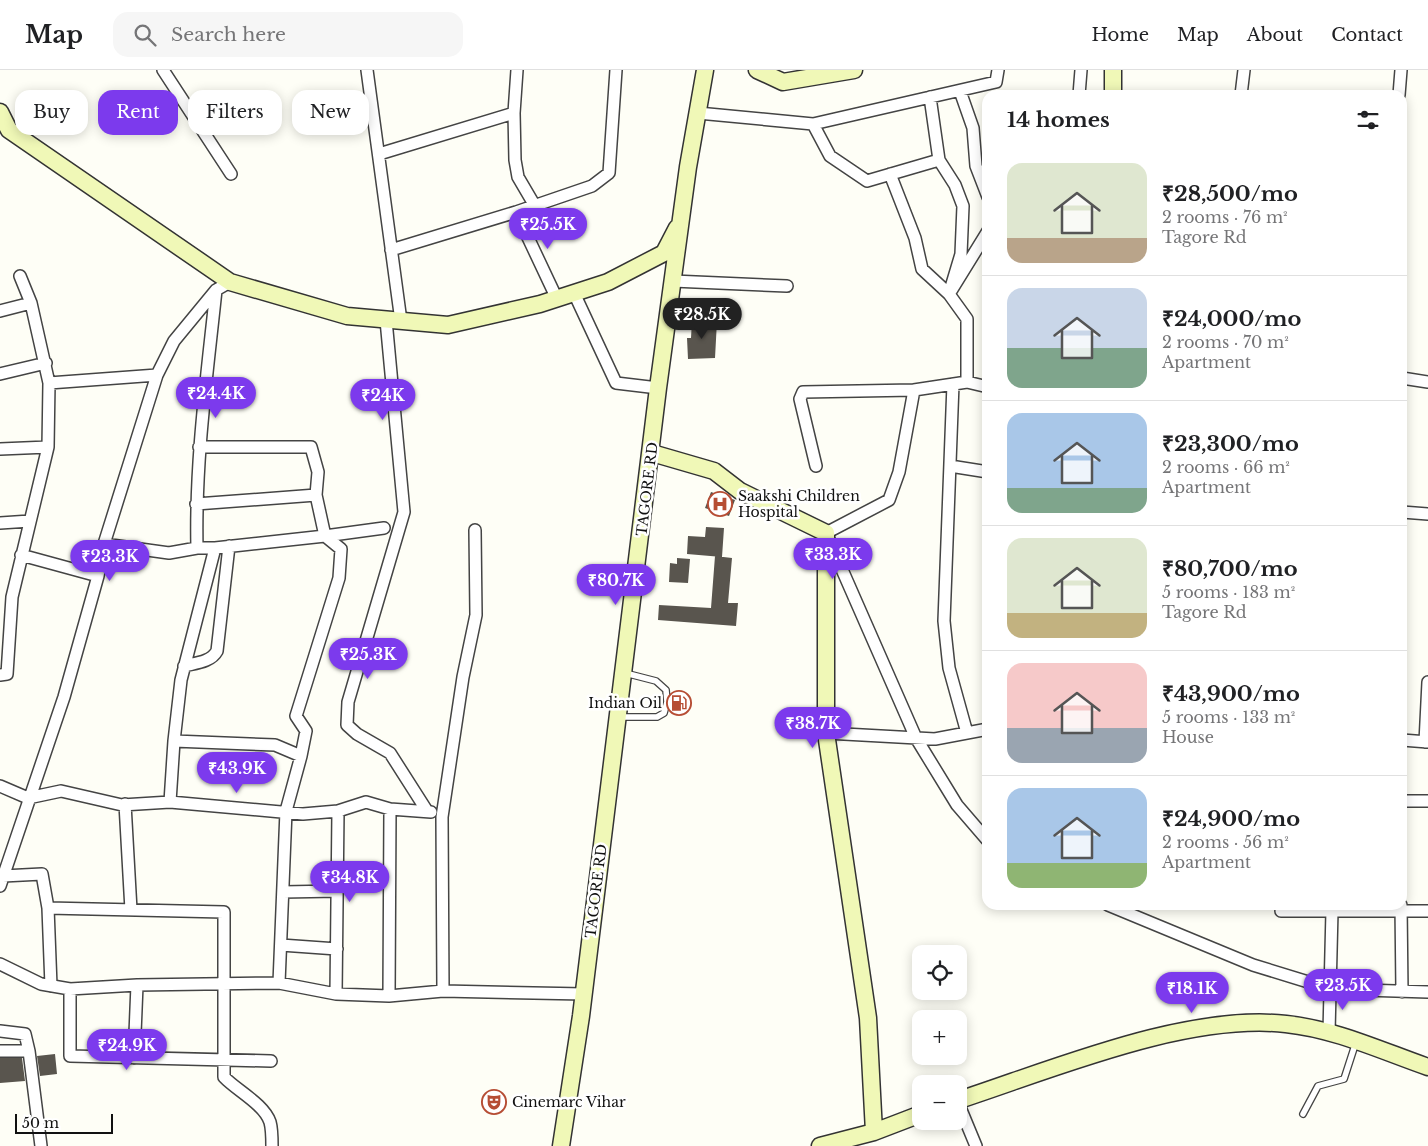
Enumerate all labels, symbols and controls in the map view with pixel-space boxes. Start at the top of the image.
search box [113,12,463,57]
text: Map [25,20,83,49]
icon: search [131,21,159,49]
text: Search here [171,23,286,46]
text: Home [1091,24,1149,46]
text: Map [1177,24,1219,46]
text: About [1247,24,1303,46]
text: Contact [1331,24,1403,46]
chip: Buy [15,90,88,135]
chip: Rent [98,90,178,135]
chip: Filters [188,90,282,135]
chip: New [292,90,369,135]
icon: filters [1354,106,1382,134]
text: 14 homes [1007,107,1110,133]
text: ₹28,500/mo [1162,181,1298,207]
icon: home [1047,183,1107,243]
text: 2 rooms · 76 m² [1162,207,1288,227]
pin: ₹25.5K [507,208,589,250]
text: ₹25.5K [520,214,576,234]
text: Tagore Rd [1162,227,1247,247]
pin: ₹28.5K [661,298,743,340]
text: ₹28.5K [674,304,730,324]
text: ₹24,000/mo [1162,306,1301,332]
icon: home [1047,308,1107,368]
text: 2 rooms · 70 m² [1162,332,1289,352]
text: Apartment [1162,352,1251,372]
pin: ₹24.4K [175,376,257,419]
pin: ₹24K [353,378,413,421]
text: ₹24.4K [187,383,245,403]
text: ₹24K [361,385,405,405]
text: ₹23,300/mo [1162,431,1299,457]
icon: home [1047,433,1107,493]
street label: TAGORE RD [632,441,662,537]
text: 2 rooms · 66 m² [1162,457,1290,477]
text: Apartment [1162,477,1251,497]
place label: Saakshi Children Hospital [738,487,860,521]
hospital icon: Saakshi Children Hospital [707,491,733,517]
pin: ₹33.3K [792,538,874,580]
pin: ₹23.3K [69,540,151,582]
text: ₹33.3K [804,544,862,564]
text: ₹23.3K [81,546,139,566]
text: ₹80,700/mo [1162,556,1298,582]
icon: home [1047,558,1107,618]
pin: ₹80.7K [575,564,657,606]
text: ₹80.7K [588,570,644,590]
text: 5 rooms · 183 m² [1162,582,1295,602]
text: Tagore Rd [1162,602,1247,622]
pin: ₹25.3K [327,638,409,680]
text: ₹25.3K [340,644,396,664]
text: ₹43,900/mo [1162,681,1300,707]
icon: home [1047,683,1107,743]
fuel station icon: Indian Oil [666,690,692,716]
place label: Indian Oil [588,694,662,712]
pin: ₹38.7K [772,706,854,749]
text: 5 rooms · 133 m² [1162,707,1295,727]
text: ₹38.7K [786,713,840,733]
text: House [1162,727,1214,747]
pin: ₹43.9K [196,752,278,794]
text: ₹43.9K [208,758,266,778]
text: ₹24,900/mo [1162,806,1300,832]
icon: home [1047,808,1107,868]
text: 2 rooms · 56 m² [1162,832,1289,852]
street label: TAGORE RD [581,843,611,939]
text: Apartment [1162,852,1251,872]
pin: ₹34.8K [309,860,391,903]
text: ₹34.8K [321,867,379,887]
map controls [912,945,967,1130]
button: locate [912,945,967,1000]
pin: ₹23.5K [1302,968,1384,1011]
pin: ₹18.1K [1151,972,1233,1014]
text: ₹23.5K [1315,975,1371,995]
text: ₹18.1K [1167,978,1217,998]
button: + [912,1010,967,1065]
pin: ₹24.9K [86,1028,168,1071]
text: ₹24.9K [98,1035,156,1055]
button: − [912,1075,967,1130]
theatre icon: Cinemarc Vihar [481,1089,507,1115]
place label: Cinemarc Vihar [512,1093,626,1111]
scale bar [15,1111,112,1134]
text: 50 m [22,1114,59,1132]

